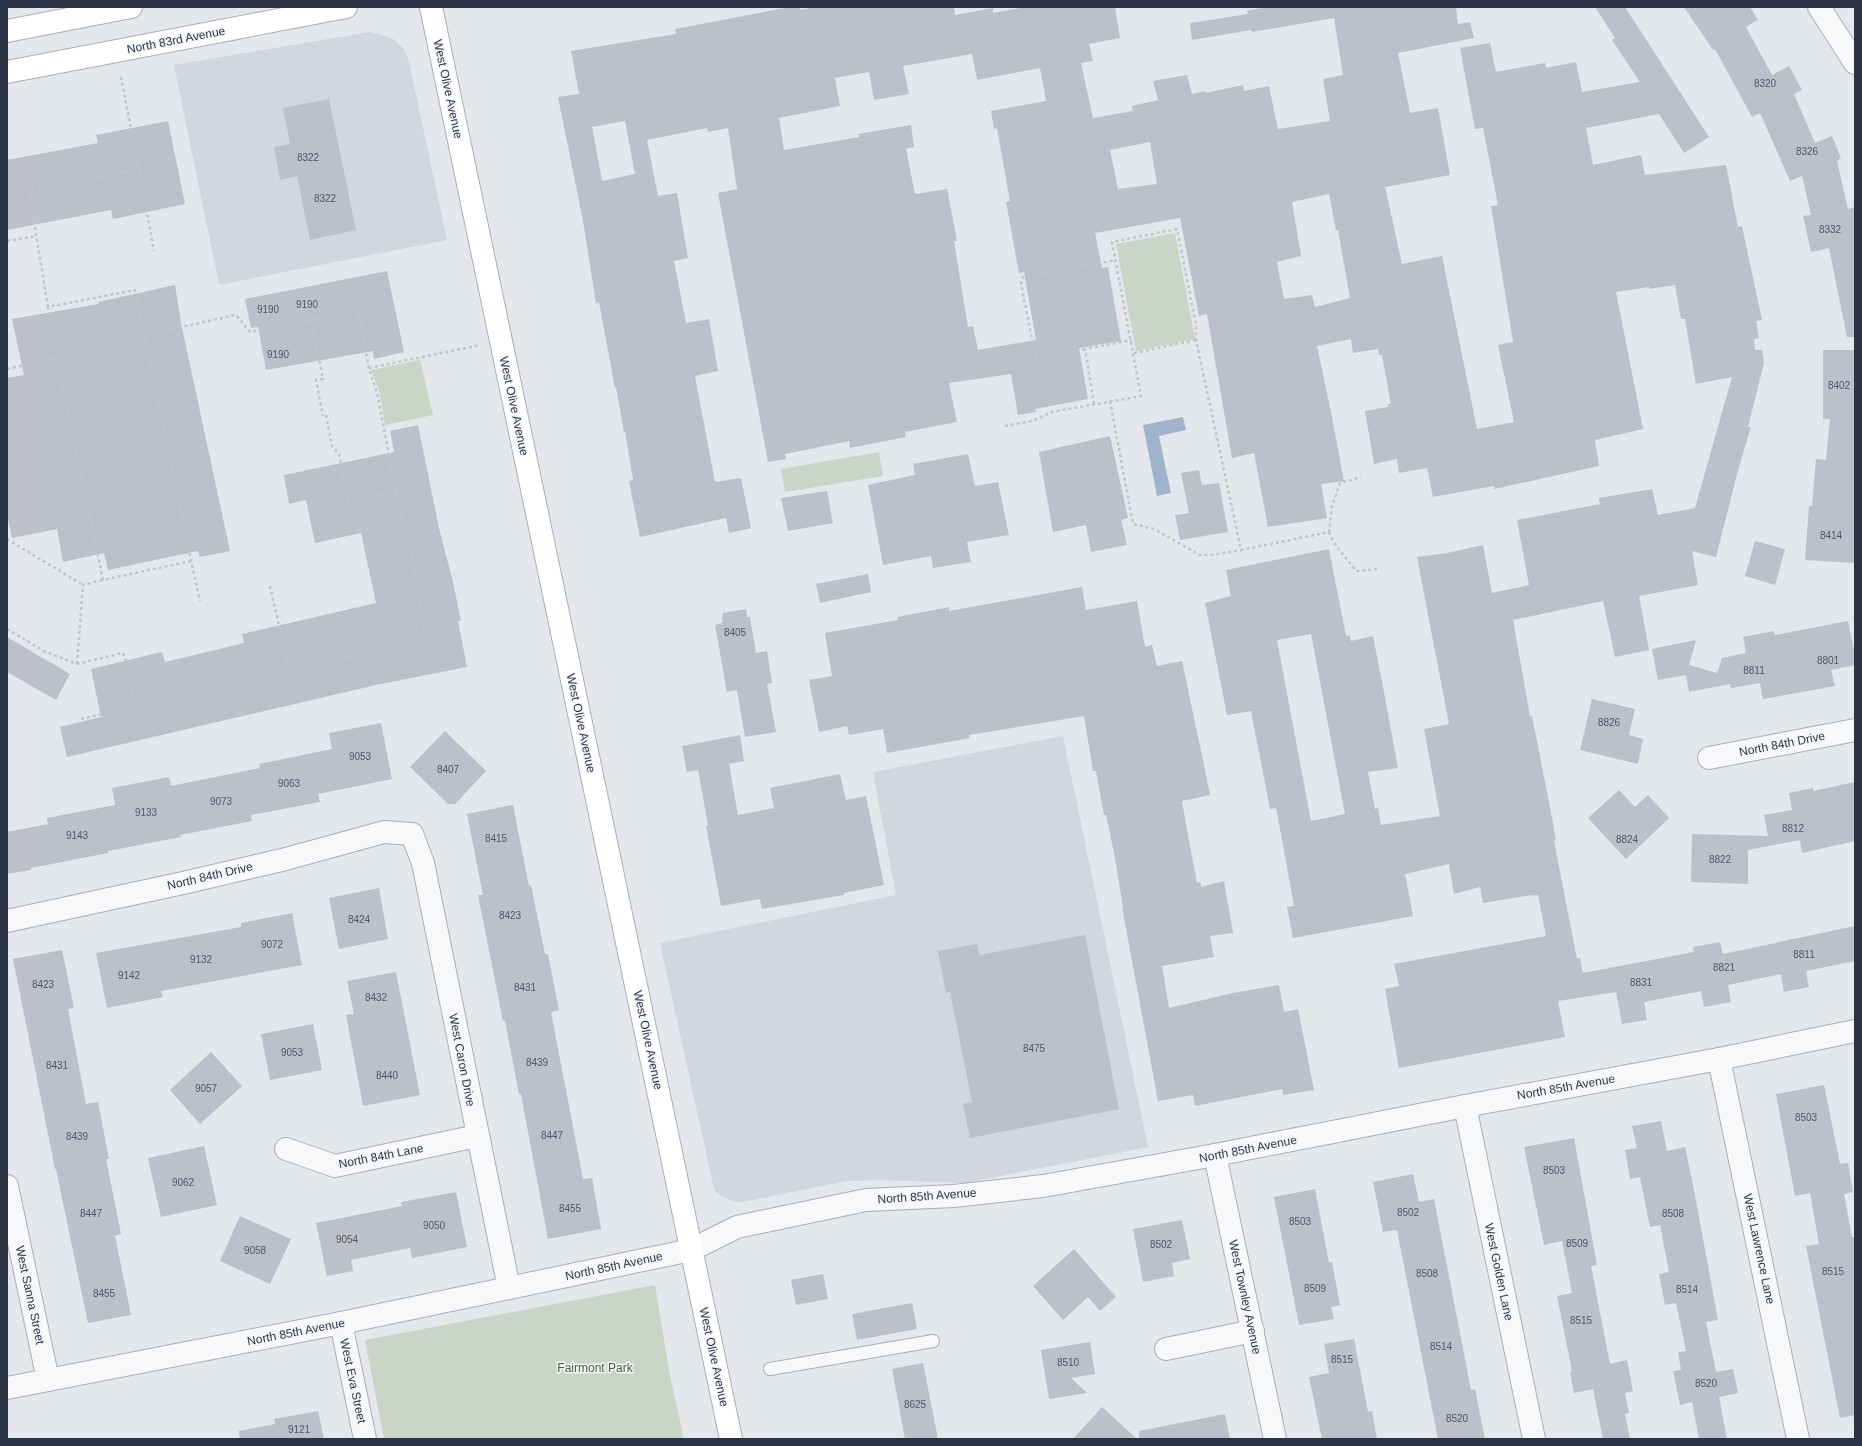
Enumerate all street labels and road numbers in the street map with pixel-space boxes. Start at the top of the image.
street label: North 83rd Avenue [126,24,227,56]
street label: West Olive Avenue [431,38,465,140]
street label: West Olive Avenue [497,355,531,457]
street label: West Olive Avenue [564,672,598,774]
street label: North 84th Drive [1738,729,1827,759]
street label: North 84th Drive [166,859,254,893]
street label: West Olive Avenue [631,989,665,1091]
street label: West Caron Drive [446,1012,478,1108]
street label: North 85th Avenue [1516,1071,1616,1103]
street label: North 85th Avenue [1198,1133,1298,1165]
street label: North 84th Lane [337,1141,425,1171]
street label: North 85th Avenue [877,1186,977,1206]
street label: West Lawrence Lane [1740,1193,1778,1306]
street label: West Golden Lane [1482,1222,1516,1322]
street label: West Townley Avenue [1226,1238,1264,1356]
street label: West Sanna Street [13,1244,47,1346]
street label: North 85th Avenue [564,1249,664,1283]
street label: West Olive Avenue [697,1306,731,1408]
street label: North 85th Avenue [246,1316,346,1348]
street label: West Eva Street [337,1337,369,1425]

